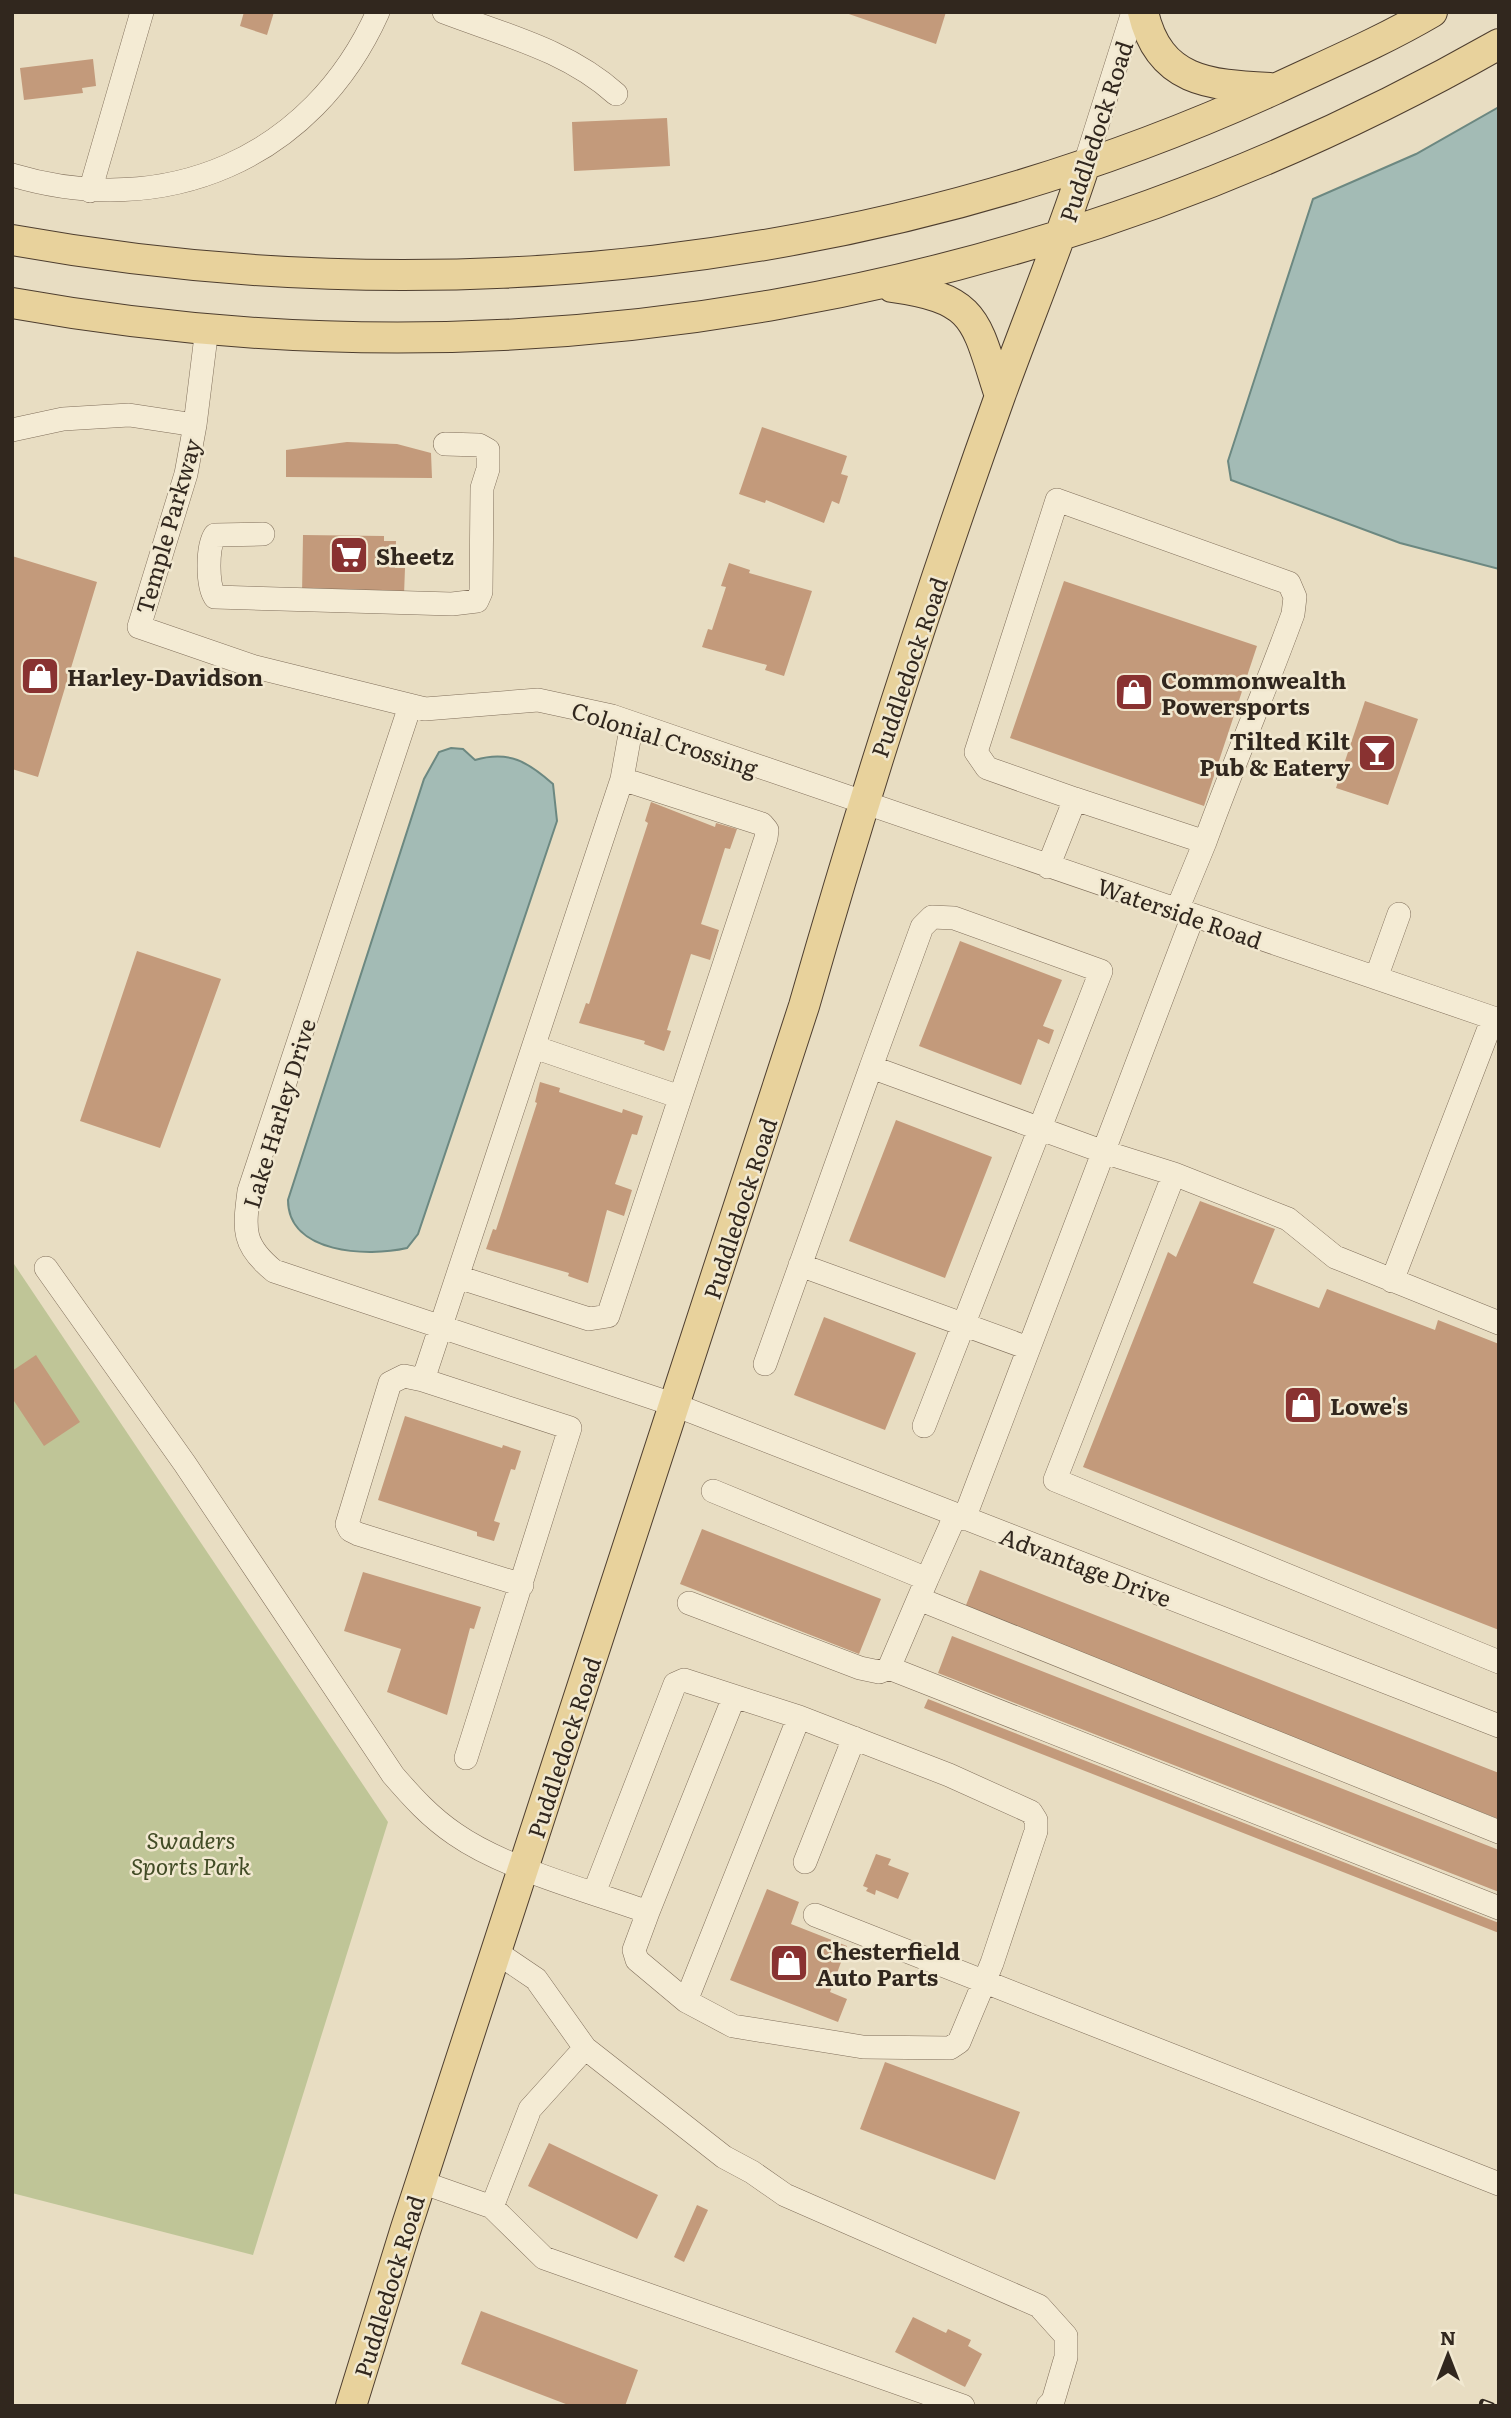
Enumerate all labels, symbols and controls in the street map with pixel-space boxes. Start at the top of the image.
street label: Puddledock Road [1050,36,1140,226]
street label: Temple Parkway [126,434,208,618]
supermarket icon: Sheetz [328,534,370,576]
place label: Sheetz [376,538,454,572]
street label: Puddledock Road [861,572,955,762]
shop icon: Harley-Davidson [19,655,61,697]
place label: Harley-Davidson [67,659,263,693]
place label: Commonwealth Powersports [1161,662,1346,722]
shop icon: Commonwealth Powersports [1113,671,1155,713]
street label: Colonial Crossing [568,692,763,784]
place label: Tilted Kilt Pub & Eatery [1199,723,1350,783]
bar icon: Tilted Kilt Pub & Eatery [1356,732,1398,774]
street label: Waterside Road [1093,868,1267,956]
street label: Lake Harley Drive [233,1014,323,1212]
street label: Puddledock Road [694,1113,784,1303]
shop icon: Lowe's [1282,1384,1324,1426]
place label: Lowe's [1330,1388,1408,1422]
street label: Advantage Drive [995,1518,1177,1614]
street label: Puddledock Road [518,1652,608,1842]
park label: Swaders Sports Park [131,1822,251,1882]
place label: Chesterfield Auto Parts [816,1933,960,1993]
shop icon: Chesterfield Auto Parts [768,1942,810,1984]
street label: Puddledock Road [344,2191,432,2381]
north arrow [1413,2320,1483,2390]
text: N [1440,2323,1456,2351]

